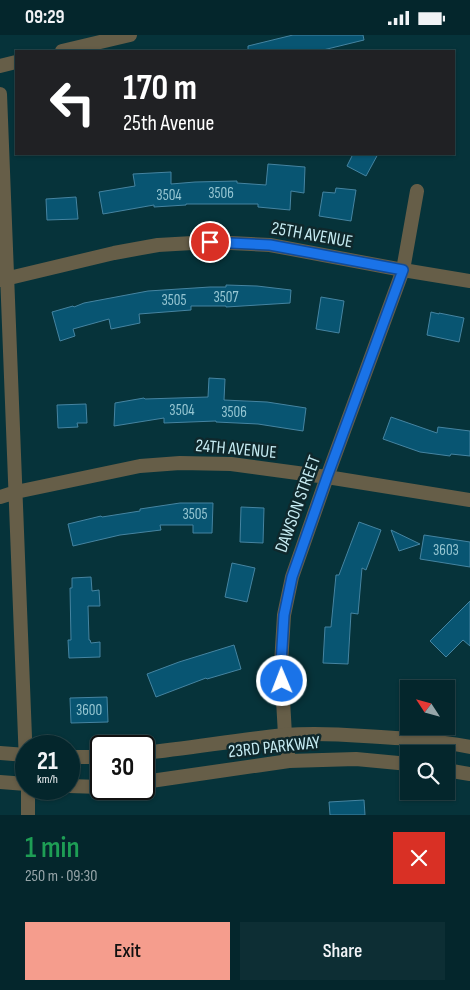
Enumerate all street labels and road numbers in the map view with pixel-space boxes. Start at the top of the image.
street label: 25TH AVENUE [270,218,354,252]
street label: 24TH AVENUE [195,435,277,463]
street label: DAWSON STREET [271,453,325,555]
street label: 23RD PARKWAY [227,732,322,762]

